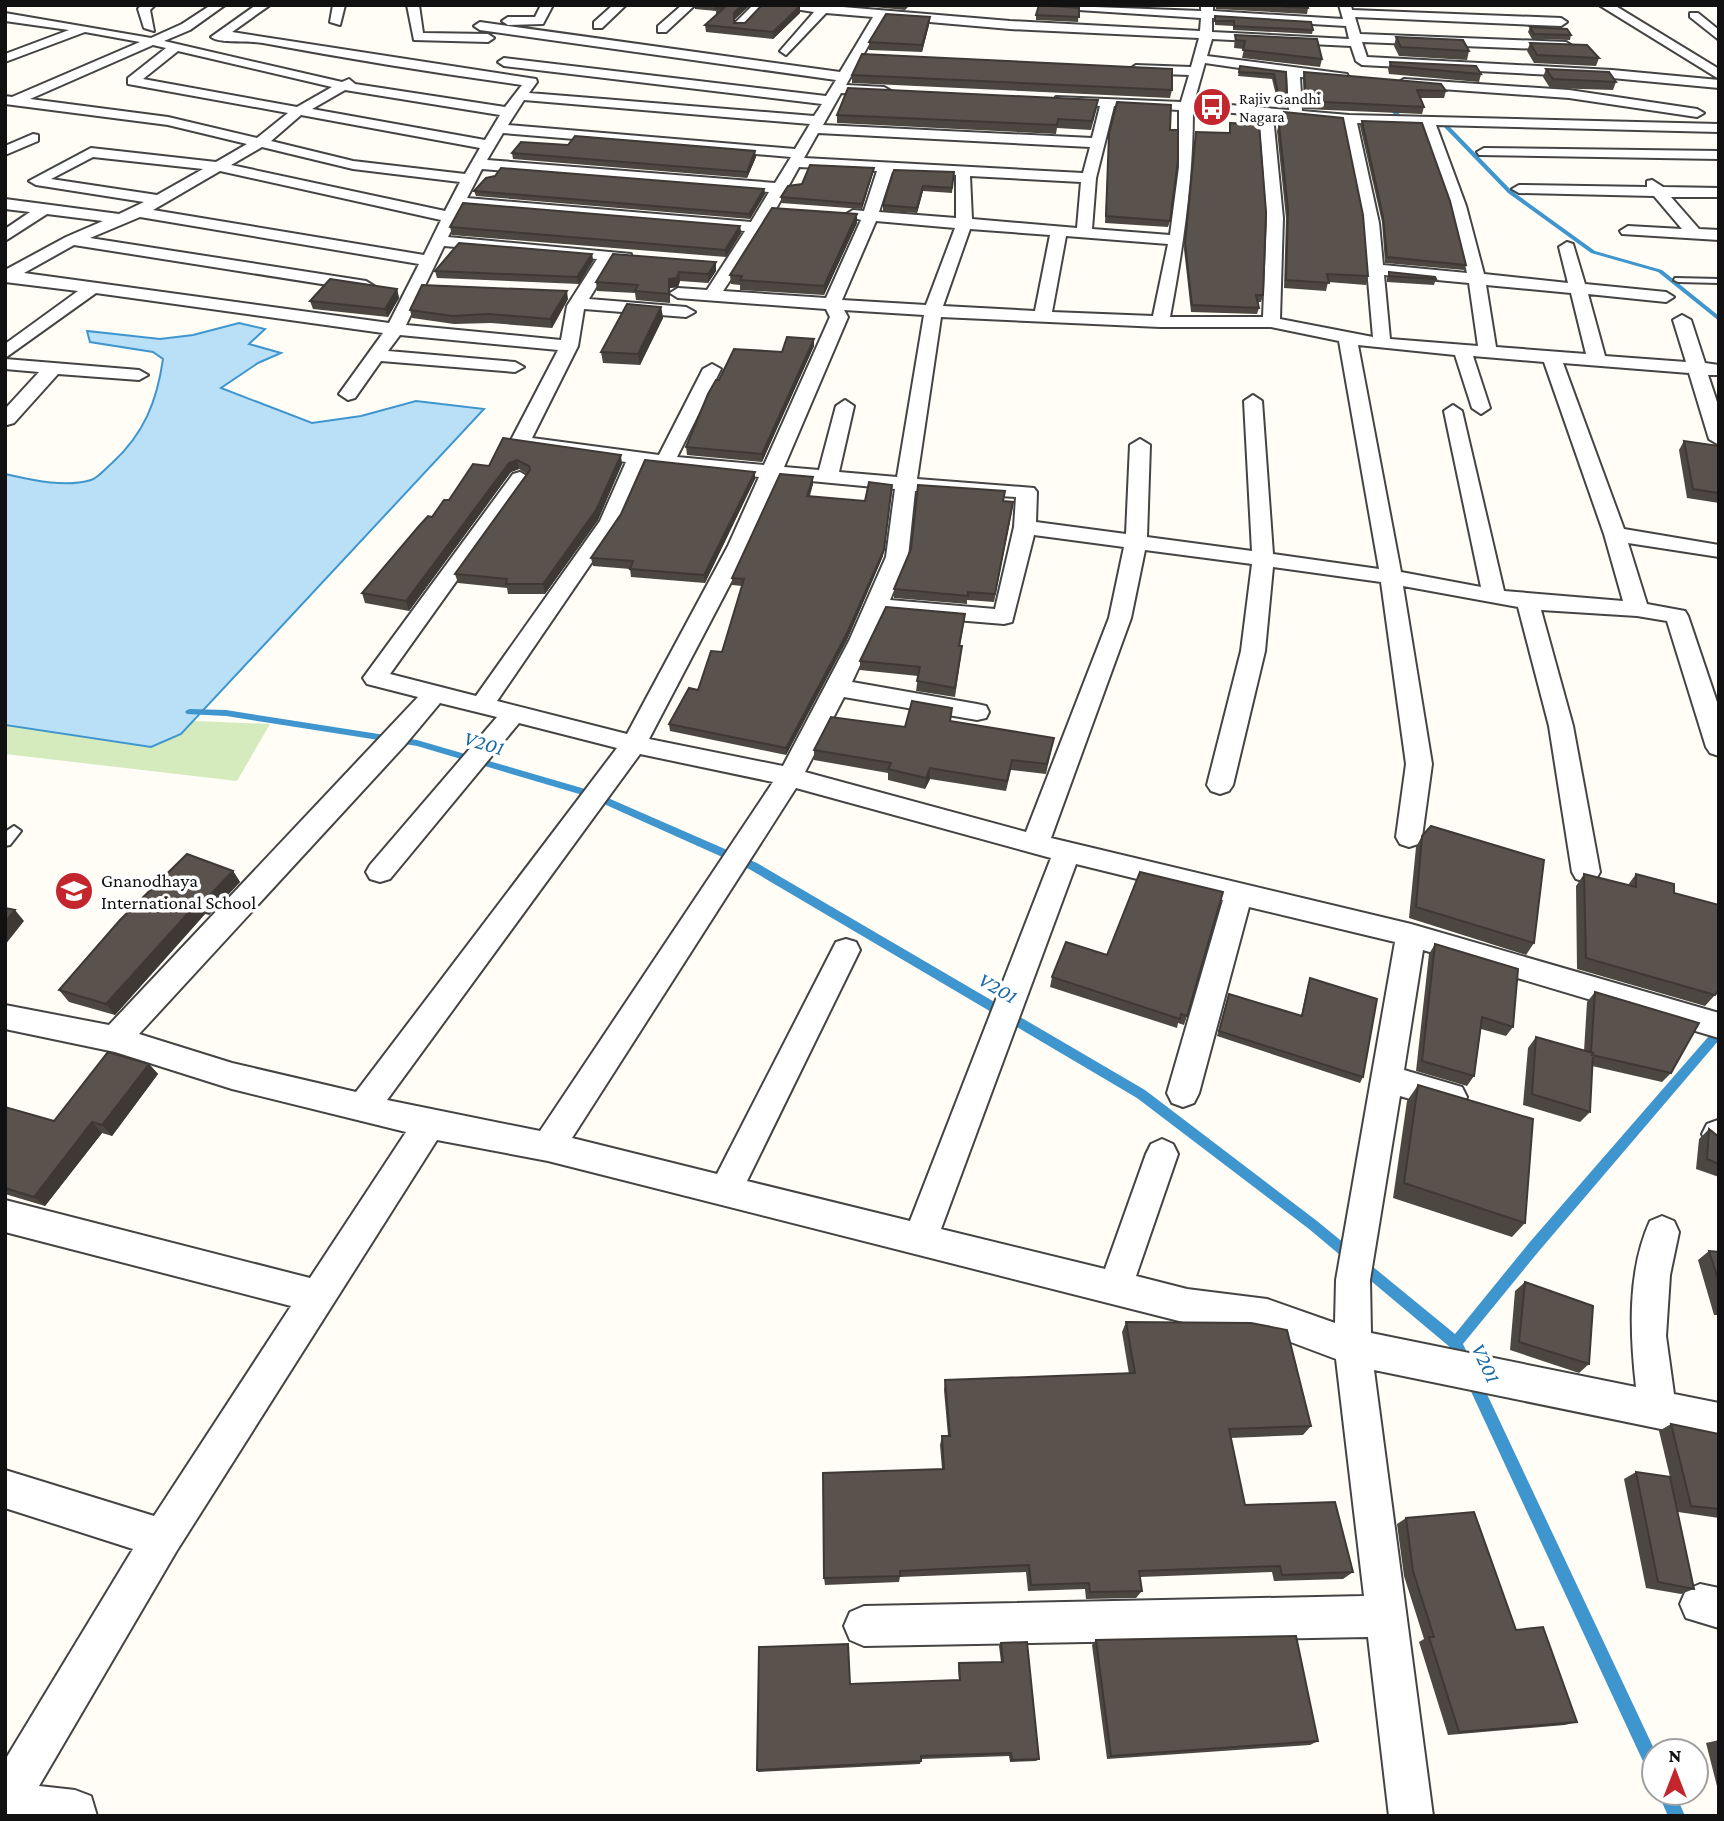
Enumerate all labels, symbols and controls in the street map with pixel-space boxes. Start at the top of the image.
bus stop icon: Rajiv Gandhi Nagara [1191,86,1233,128]
place label: Rajiv Gandhi Nagara [1239,90,1321,126]
water label: V201 [461,726,507,760]
school or university icon: Gnanodhaya International School [53,870,95,912]
place label: Gnanodhaya International School [101,870,256,913]
water label: V201 [974,967,1022,1009]
water label: V201 [1467,1339,1505,1387]
north arrow [1640,1737,1710,1807]
text: N [1669,1745,1682,1766]

